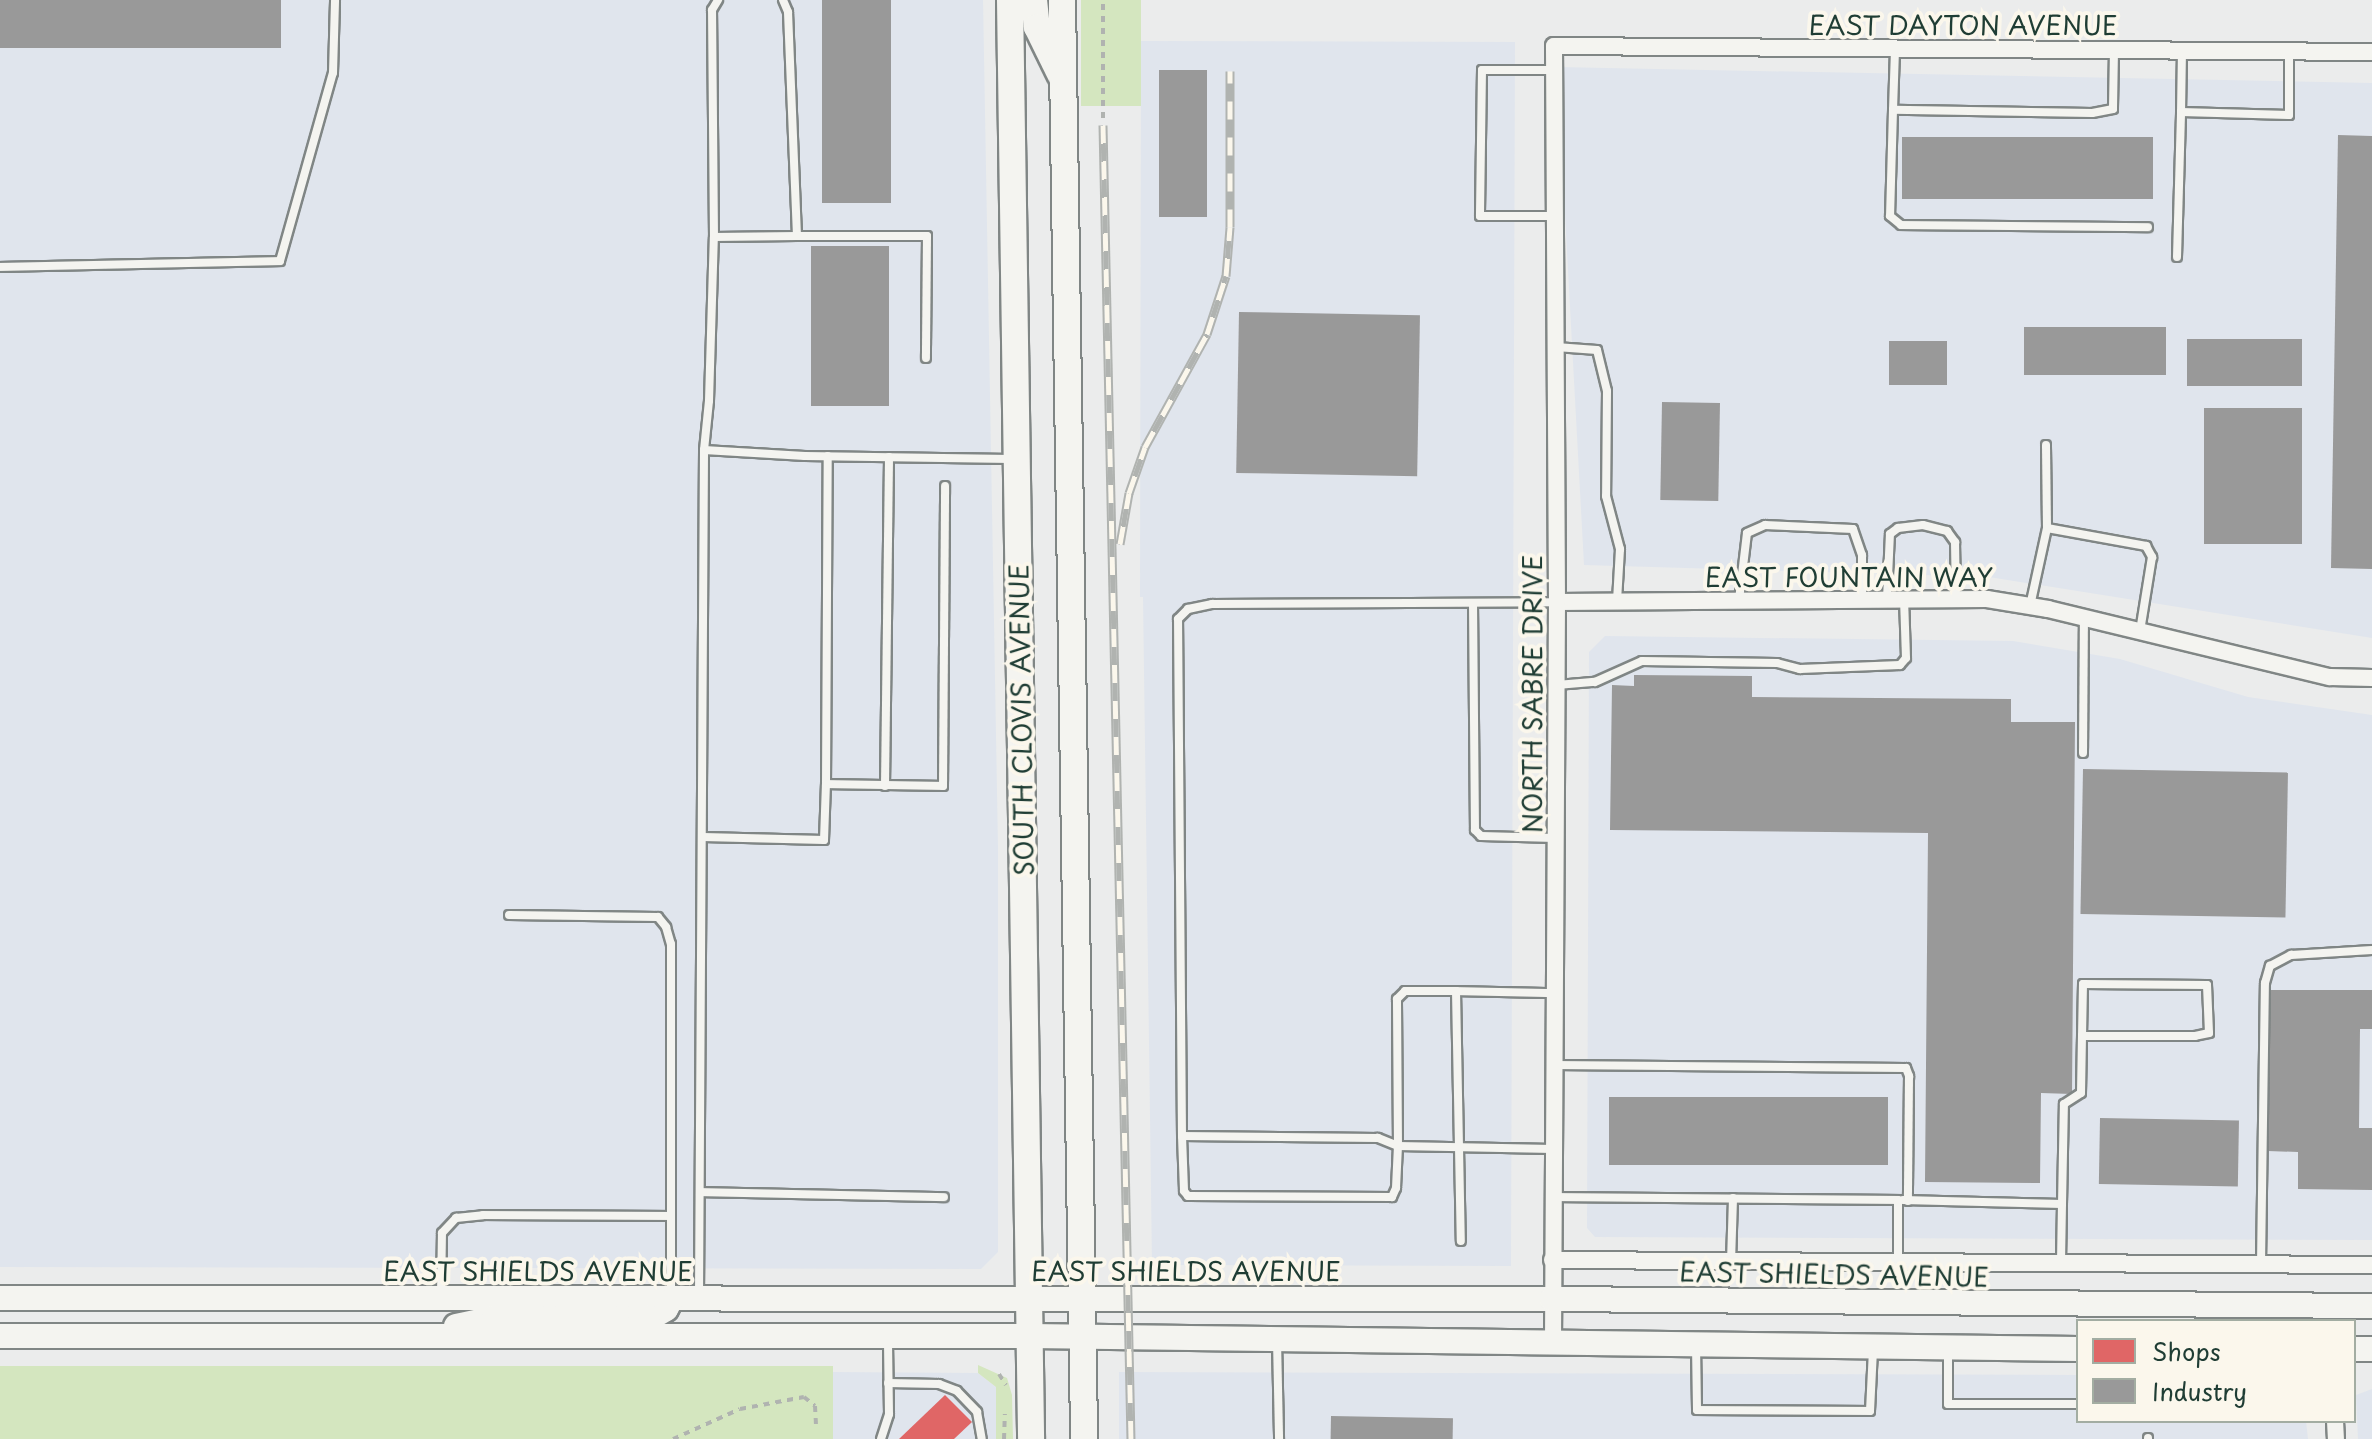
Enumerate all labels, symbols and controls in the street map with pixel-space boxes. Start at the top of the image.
street label: EAST DAYTON AVENUE [1810,9,2116,41]
street label: NORTH SABRE DRIVE [1516,553,1548,835]
street label: EAST FOUNTAIN WAY [1705,561,1993,593]
street label: SOUTH CLOVIS AVENUE [1003,564,1039,876]
street label: EAST SHIELDS AVENUE [383,1255,693,1287]
street label: EAST SHIELDS AVENUE [1031,1255,1341,1287]
street label: EAST SHIELDS AVENUE [1679,1256,1989,1292]
legend [2076,1319,2356,1423]
text: Shops [2152,1333,2221,1369]
text: Industry [2152,1373,2247,1409]

